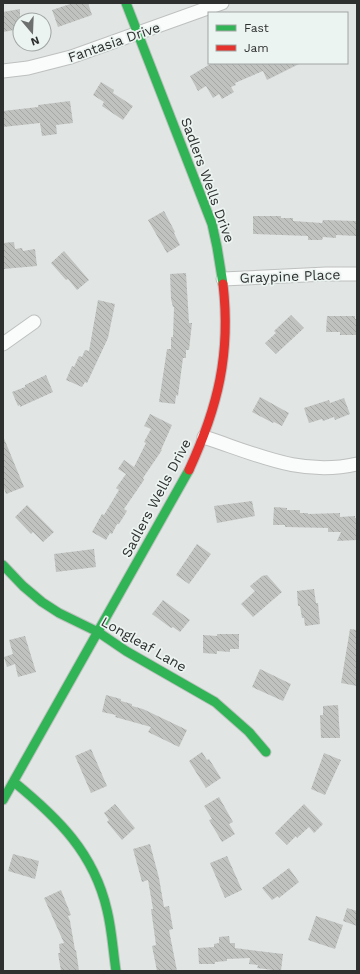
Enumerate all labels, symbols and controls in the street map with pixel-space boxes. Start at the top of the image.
north arrow [12,12,52,52]
legend [208,12,348,64]
street label: Fantasia Drive [66,19,162,65]
text: Fast [244,21,269,35]
text: N [29,34,41,48]
text: Jam [244,41,269,55]
street label: Sadlers Wells Drive [178,115,238,245]
street label: Graypine Place [239,266,341,286]
street label: Sadlers Wells Drive [118,436,194,560]
street label: Longleaf Lane [99,613,189,675]

